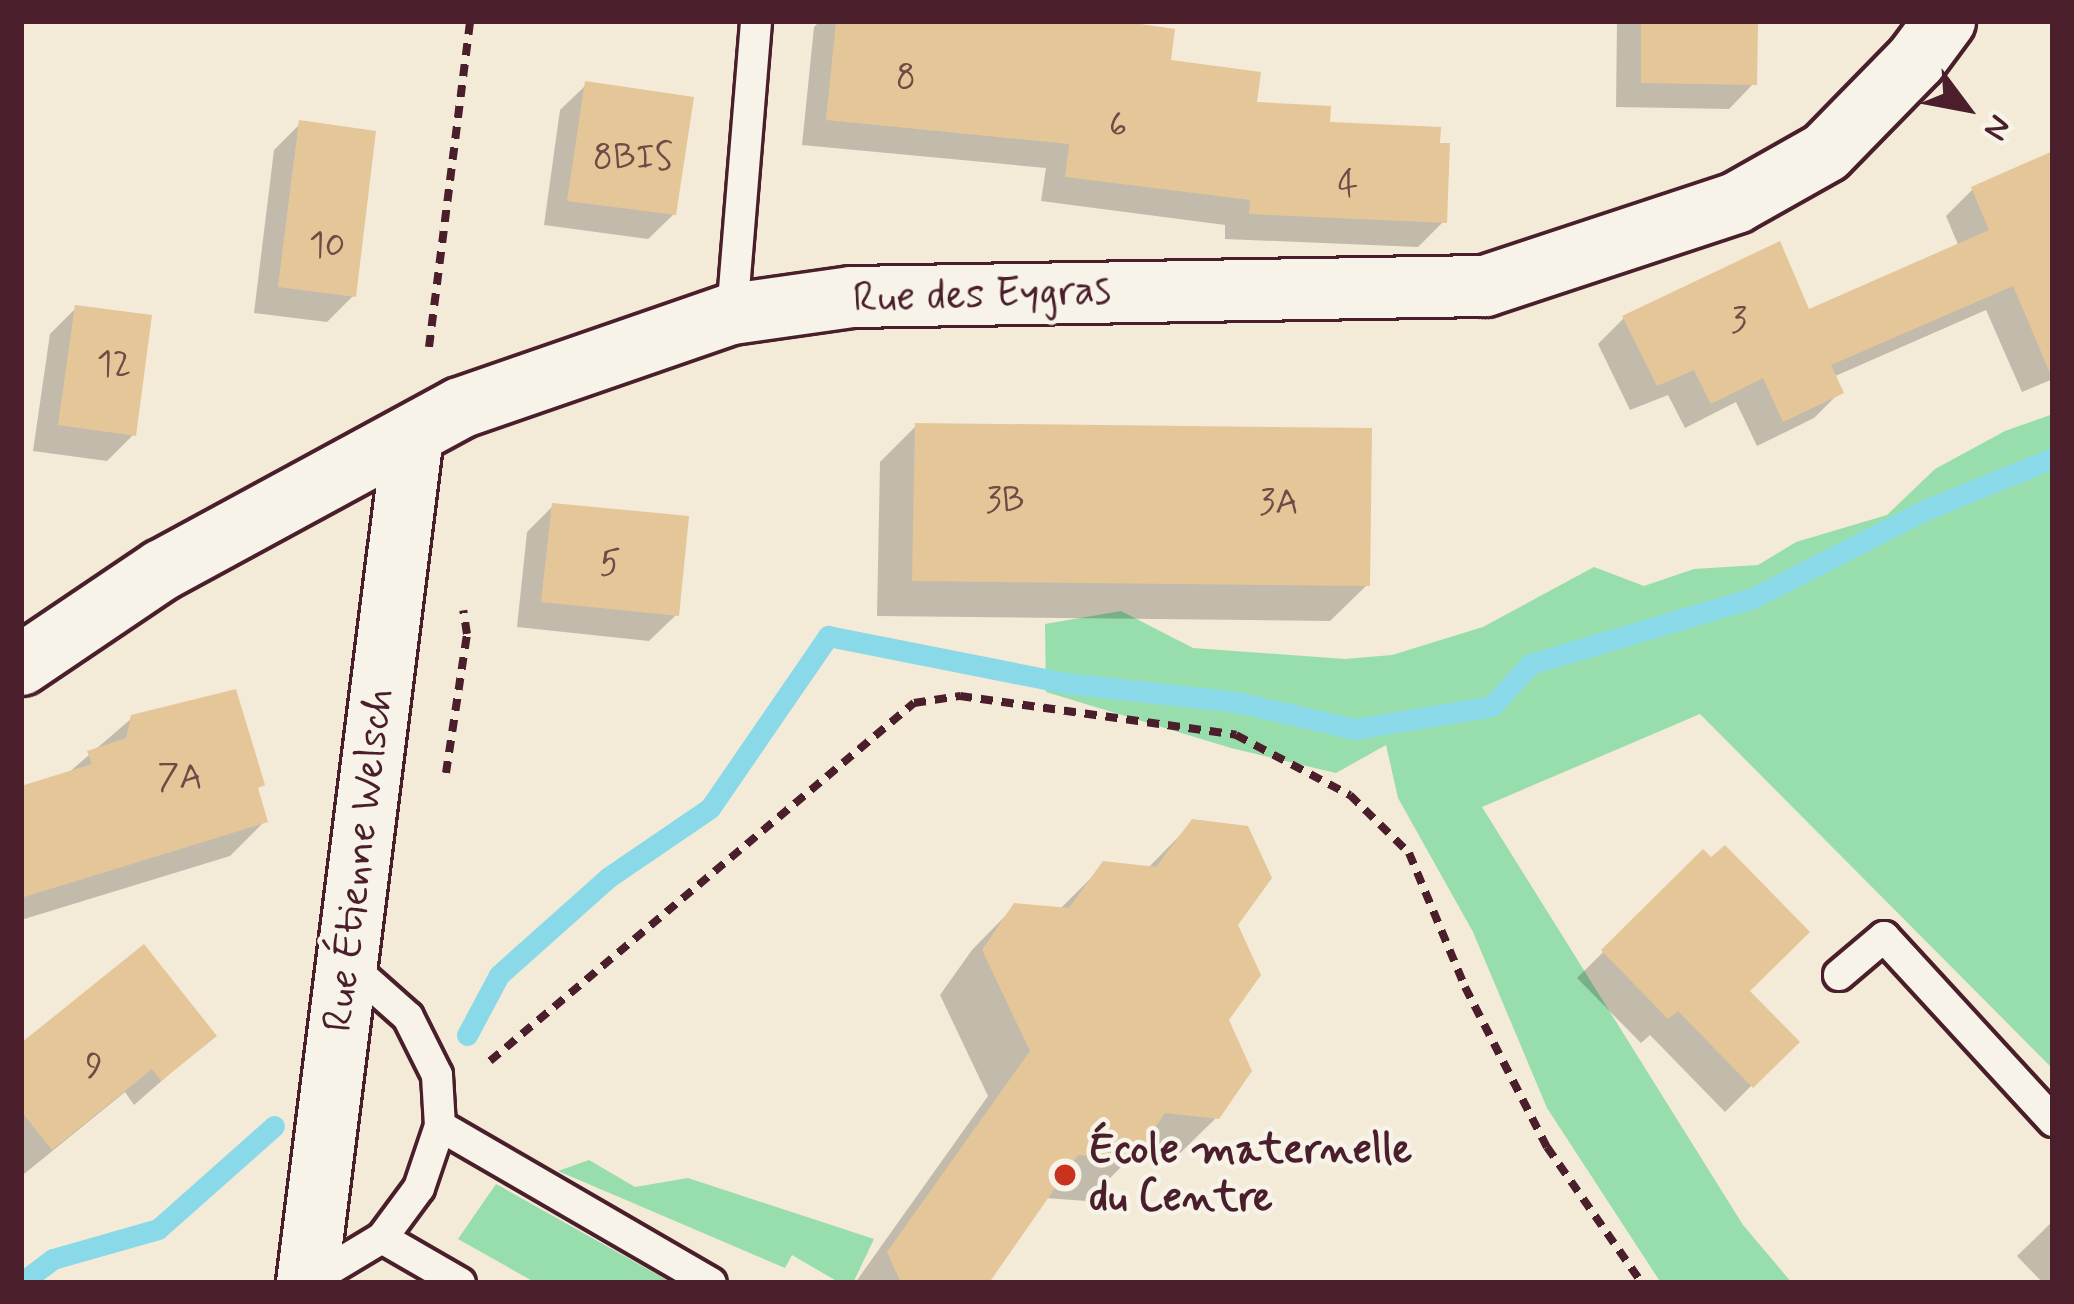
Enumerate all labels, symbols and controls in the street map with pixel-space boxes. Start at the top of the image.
north arrow [1906,48,2026,168]
house number: 8 [896,57,916,101]
house number: 6 [1109,105,1127,149]
text: N [1972,106,2021,148]
house number: 8BIS [593,137,673,181]
house number: 4 [1338,164,1358,208]
house number: 10 [309,225,345,269]
street label: Rue des Eygras [849,266,1115,326]
house number: 3 [1731,300,1747,344]
house number: 12 [96,344,132,388]
house number: 3B [985,480,1025,524]
house number: 3A [1259,482,1299,526]
house number: 5 [599,543,621,587]
street label: Rue Étienne Welsch [314,685,406,1035]
house number: 7A [157,757,203,801]
house number: 9 [85,1046,103,1090]
place label: École maternelle du Centre [1089,1126,1377,1224]
marker: École maternelle du Centre [1052,1162,1078,1188]

